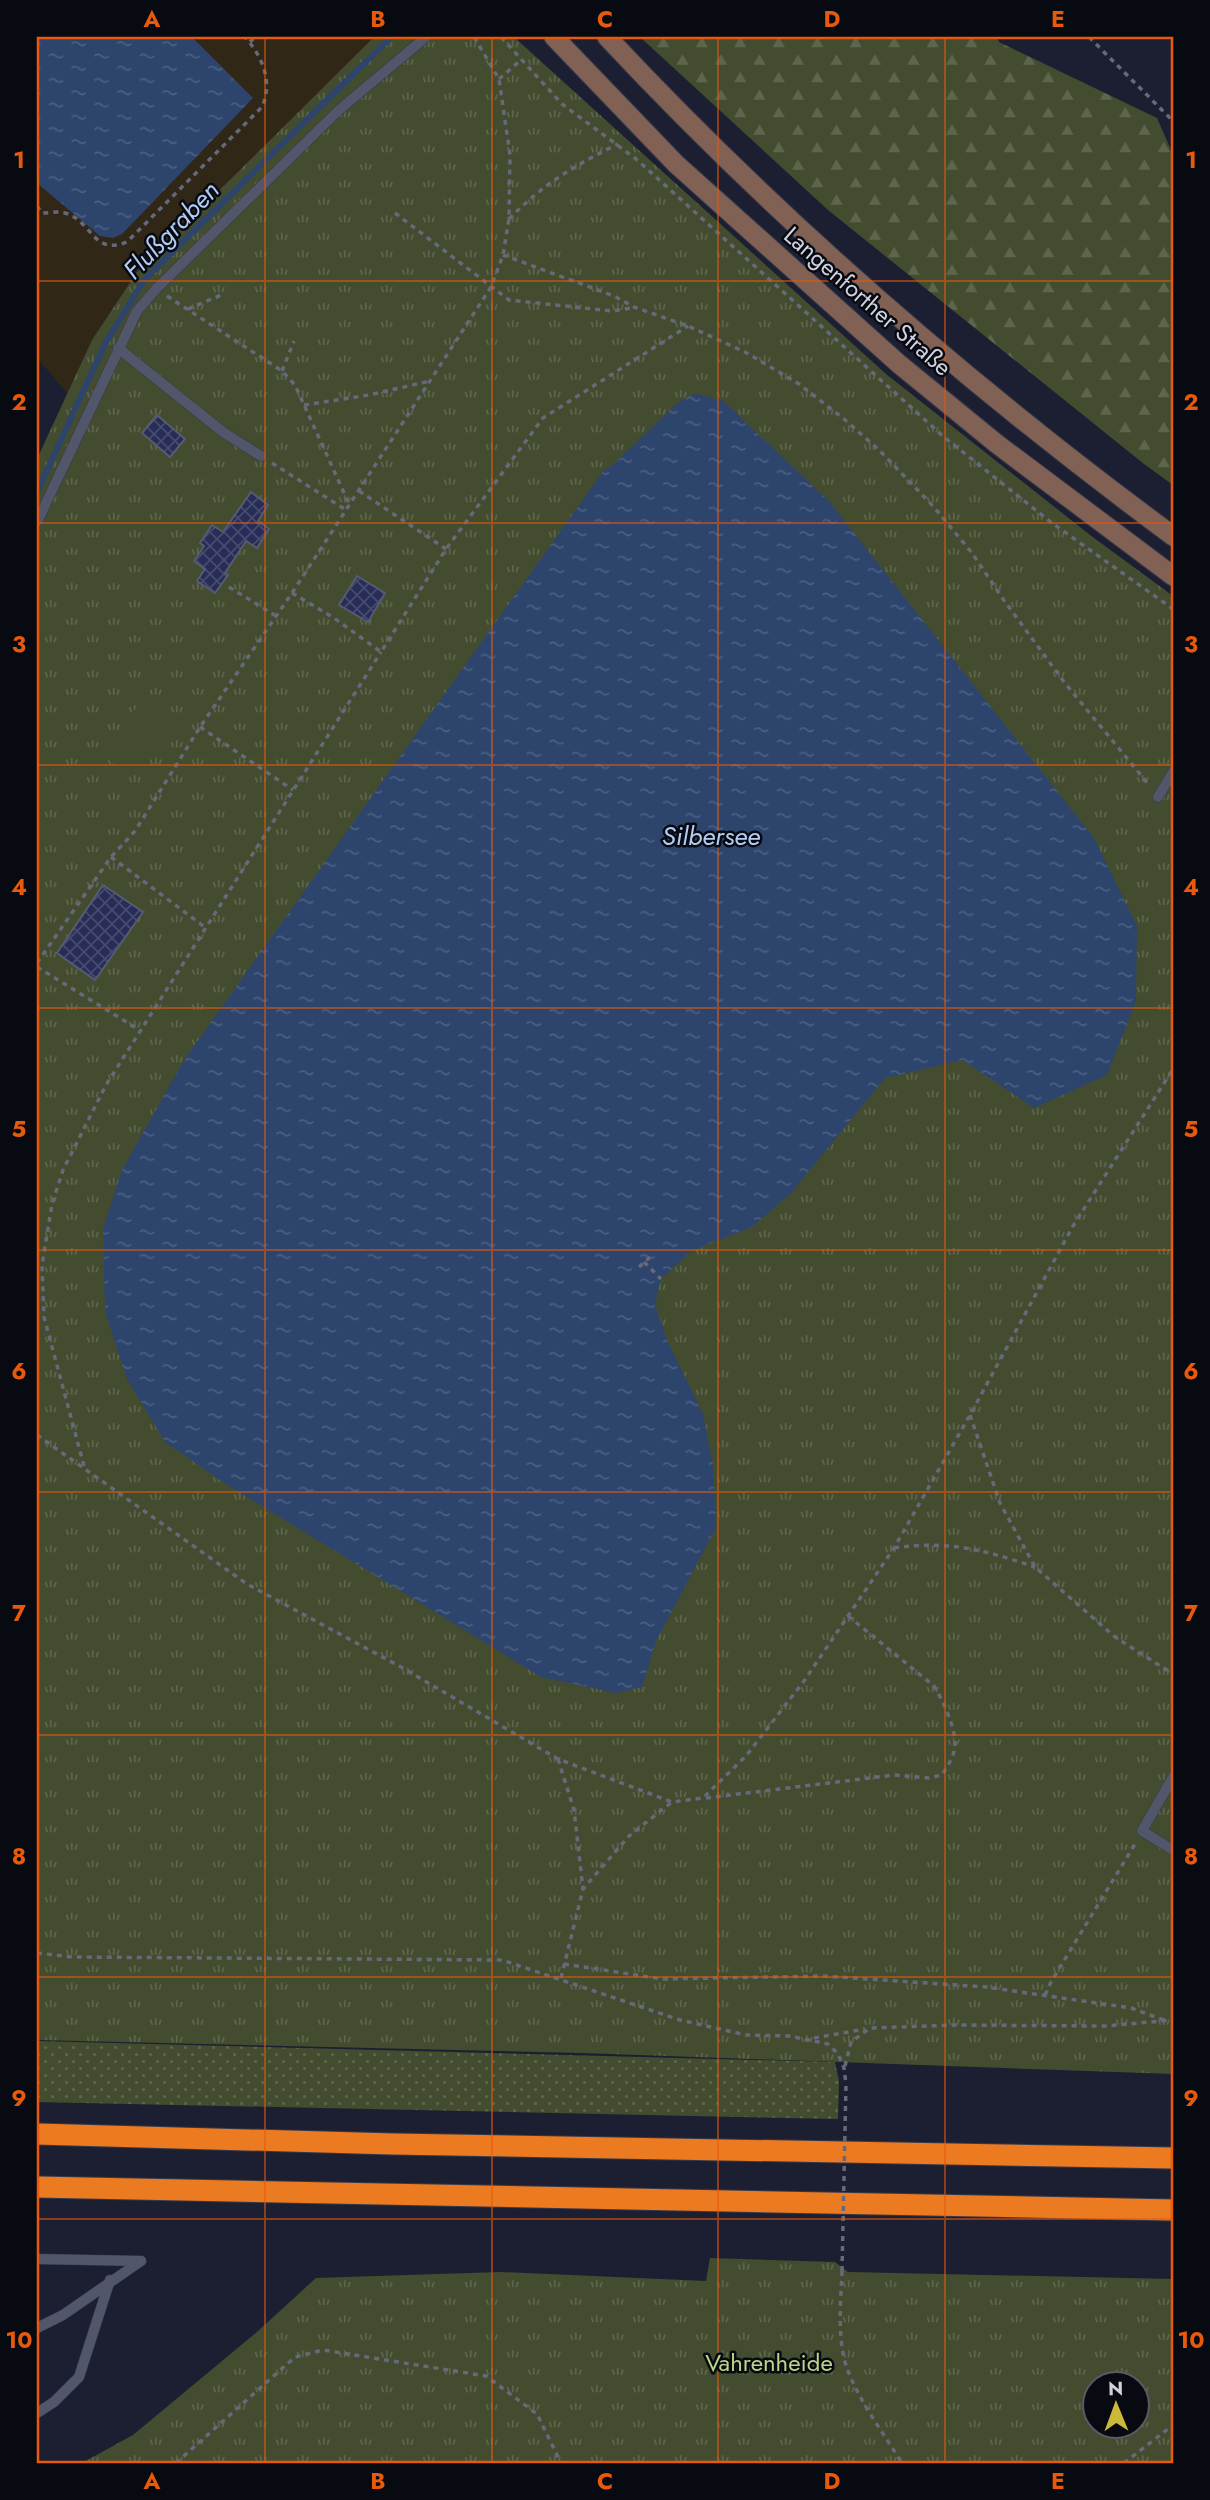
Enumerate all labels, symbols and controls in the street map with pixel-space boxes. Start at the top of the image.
text: A [143,2,161,36]
text: B [370,2,386,36]
text: C [597,2,613,36]
text: D [824,2,841,36]
text: E [1051,2,1065,36]
text: 1 [13,143,25,177]
text: 1 [1185,143,1197,177]
water label: Flußgraben [114,172,228,288]
street label: Langenforther Straße [776,218,960,384]
text: 2 [11,385,27,419]
text: 2 [1183,385,1199,419]
text: 3 [12,627,26,661]
text: 3 [1184,627,1198,661]
water label: Silbersee [662,817,760,855]
text: 4 [11,870,27,904]
text: 4 [1183,870,1199,904]
text: 5 [12,1112,26,1146]
text: 5 [1184,1112,1198,1146]
text: 6 [11,1354,27,1388]
text: 6 [1183,1354,1199,1388]
text: 7 [12,1596,26,1630]
text: 7 [1184,1596,1198,1630]
text: 8 [12,1839,26,1873]
text: 8 [1184,1839,1198,1873]
text: 9 [11,2081,27,2115]
text: 9 [1183,2081,1199,2115]
text: 10 [6,2323,32,2357]
text: 10 [1178,2323,1204,2357]
park label: Vahrenheide [705,2345,833,2380]
north arrow [1080,2370,1150,2440]
text: N [1108,2375,1123,2402]
text: A [143,2464,161,2498]
text: B [370,2464,386,2498]
text: C [597,2464,613,2498]
text: D [824,2464,841,2498]
text: E [1051,2464,1065,2498]

